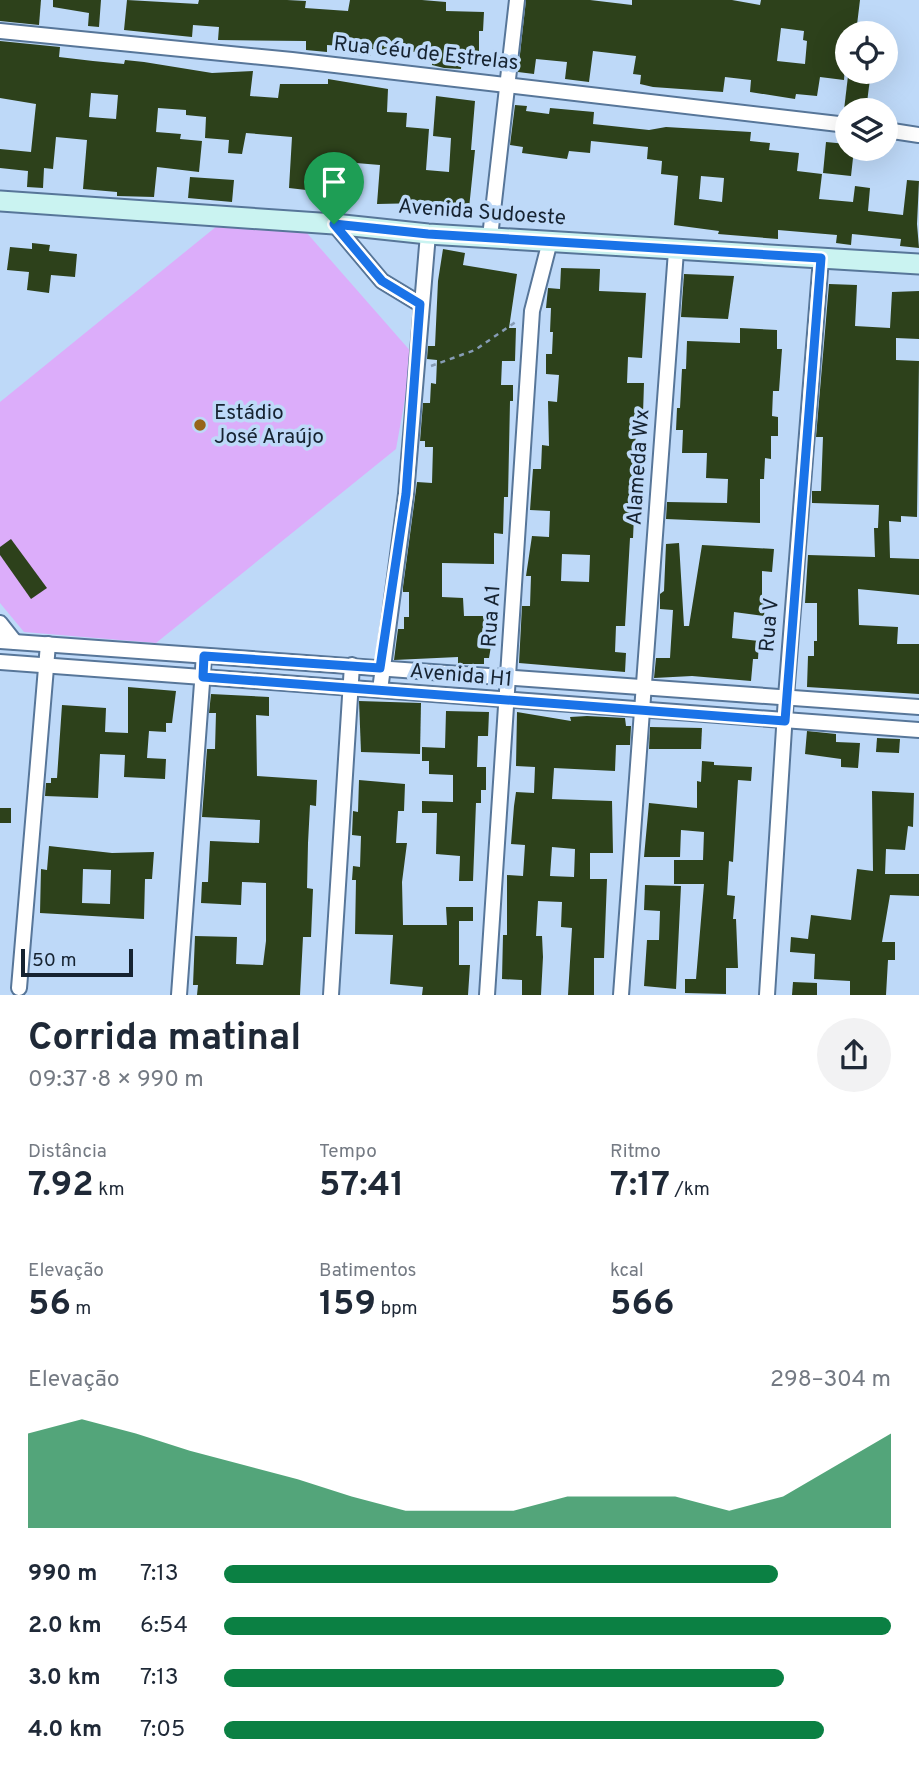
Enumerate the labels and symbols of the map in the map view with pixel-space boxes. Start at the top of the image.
street label: Rua Céu de Estrelas [332,31,520,77]
pin [304,152,364,224]
street label: Avenida Sudoeste [397,194,567,232]
place label: Estádio José Araújo [214,400,324,451]
street label: Alameda Wx [621,408,657,526]
marker: Estádio José Araújo [192,417,208,433]
street label: Rua A1 [476,584,508,648]
street label: Rua V [754,597,786,653]
street label: Avenida H1 [409,658,513,694]
scale bar [21,946,133,978]

